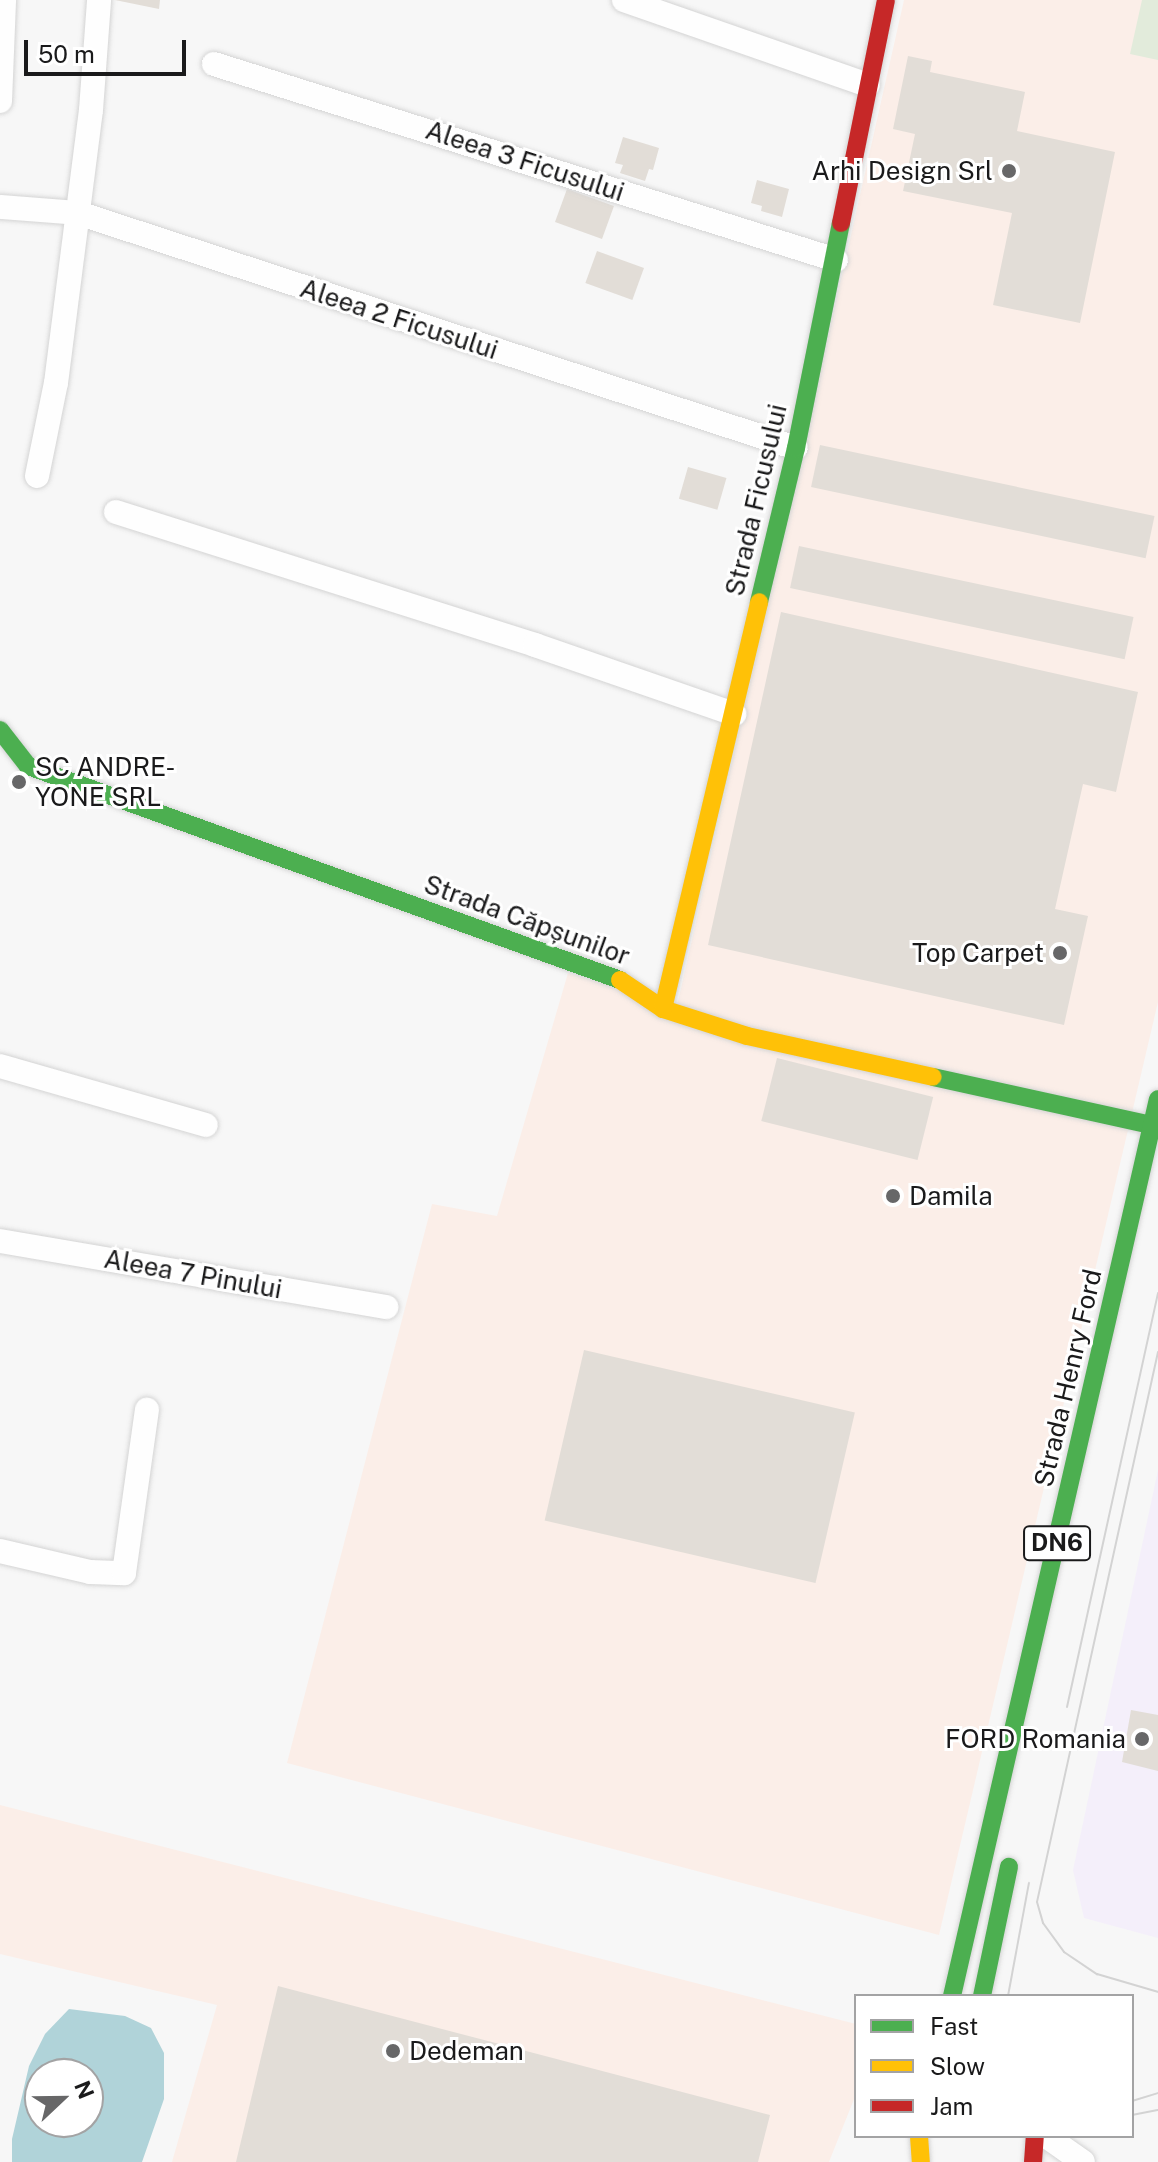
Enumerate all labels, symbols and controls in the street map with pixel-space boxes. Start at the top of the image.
scale bar [28,24,190,74]
text: 50 m [38,40,95,68]
street label: Aleea 3 Ficusului [422,114,628,208]
place label: Arhi Design Srl [811,155,993,187]
marker: Arhi Design Srl [1000,162,1018,180]
street label: Aleea 2 Ficusului [296,272,502,366]
street label: Strada Ficusului [719,401,793,599]
place label: SC ANDRE- YONE SRL [35,751,175,812]
marker: SC ANDRE- YONE SRL [10,773,28,791]
street label: Strada Căpșunilor [420,868,634,972]
place label: Top Carpet [912,937,1044,969]
marker: Top Carpet [1051,944,1069,962]
place label: Damila [909,1180,993,1212]
marker: Damila [884,1187,902,1205]
street label: Aleea 7 Pinului [102,1243,284,1305]
street label: Strada Henry Ford [1028,1266,1108,1490]
road number: DN6 [1023,1523,1091,1563]
place label: FORD Romania [945,1723,1126,1755]
marker: FORD Romania [1133,1730,1151,1748]
legend [854,1994,1134,2138]
text: Fast [930,2012,978,2040]
place label: Dedeman [409,2035,524,2067]
marker: Dedeman [384,2042,402,2060]
text: Slow [930,2052,985,2080]
north arrow [24,2058,104,2138]
text: N [69,2077,100,2103]
text: Jam [930,2092,973,2120]

